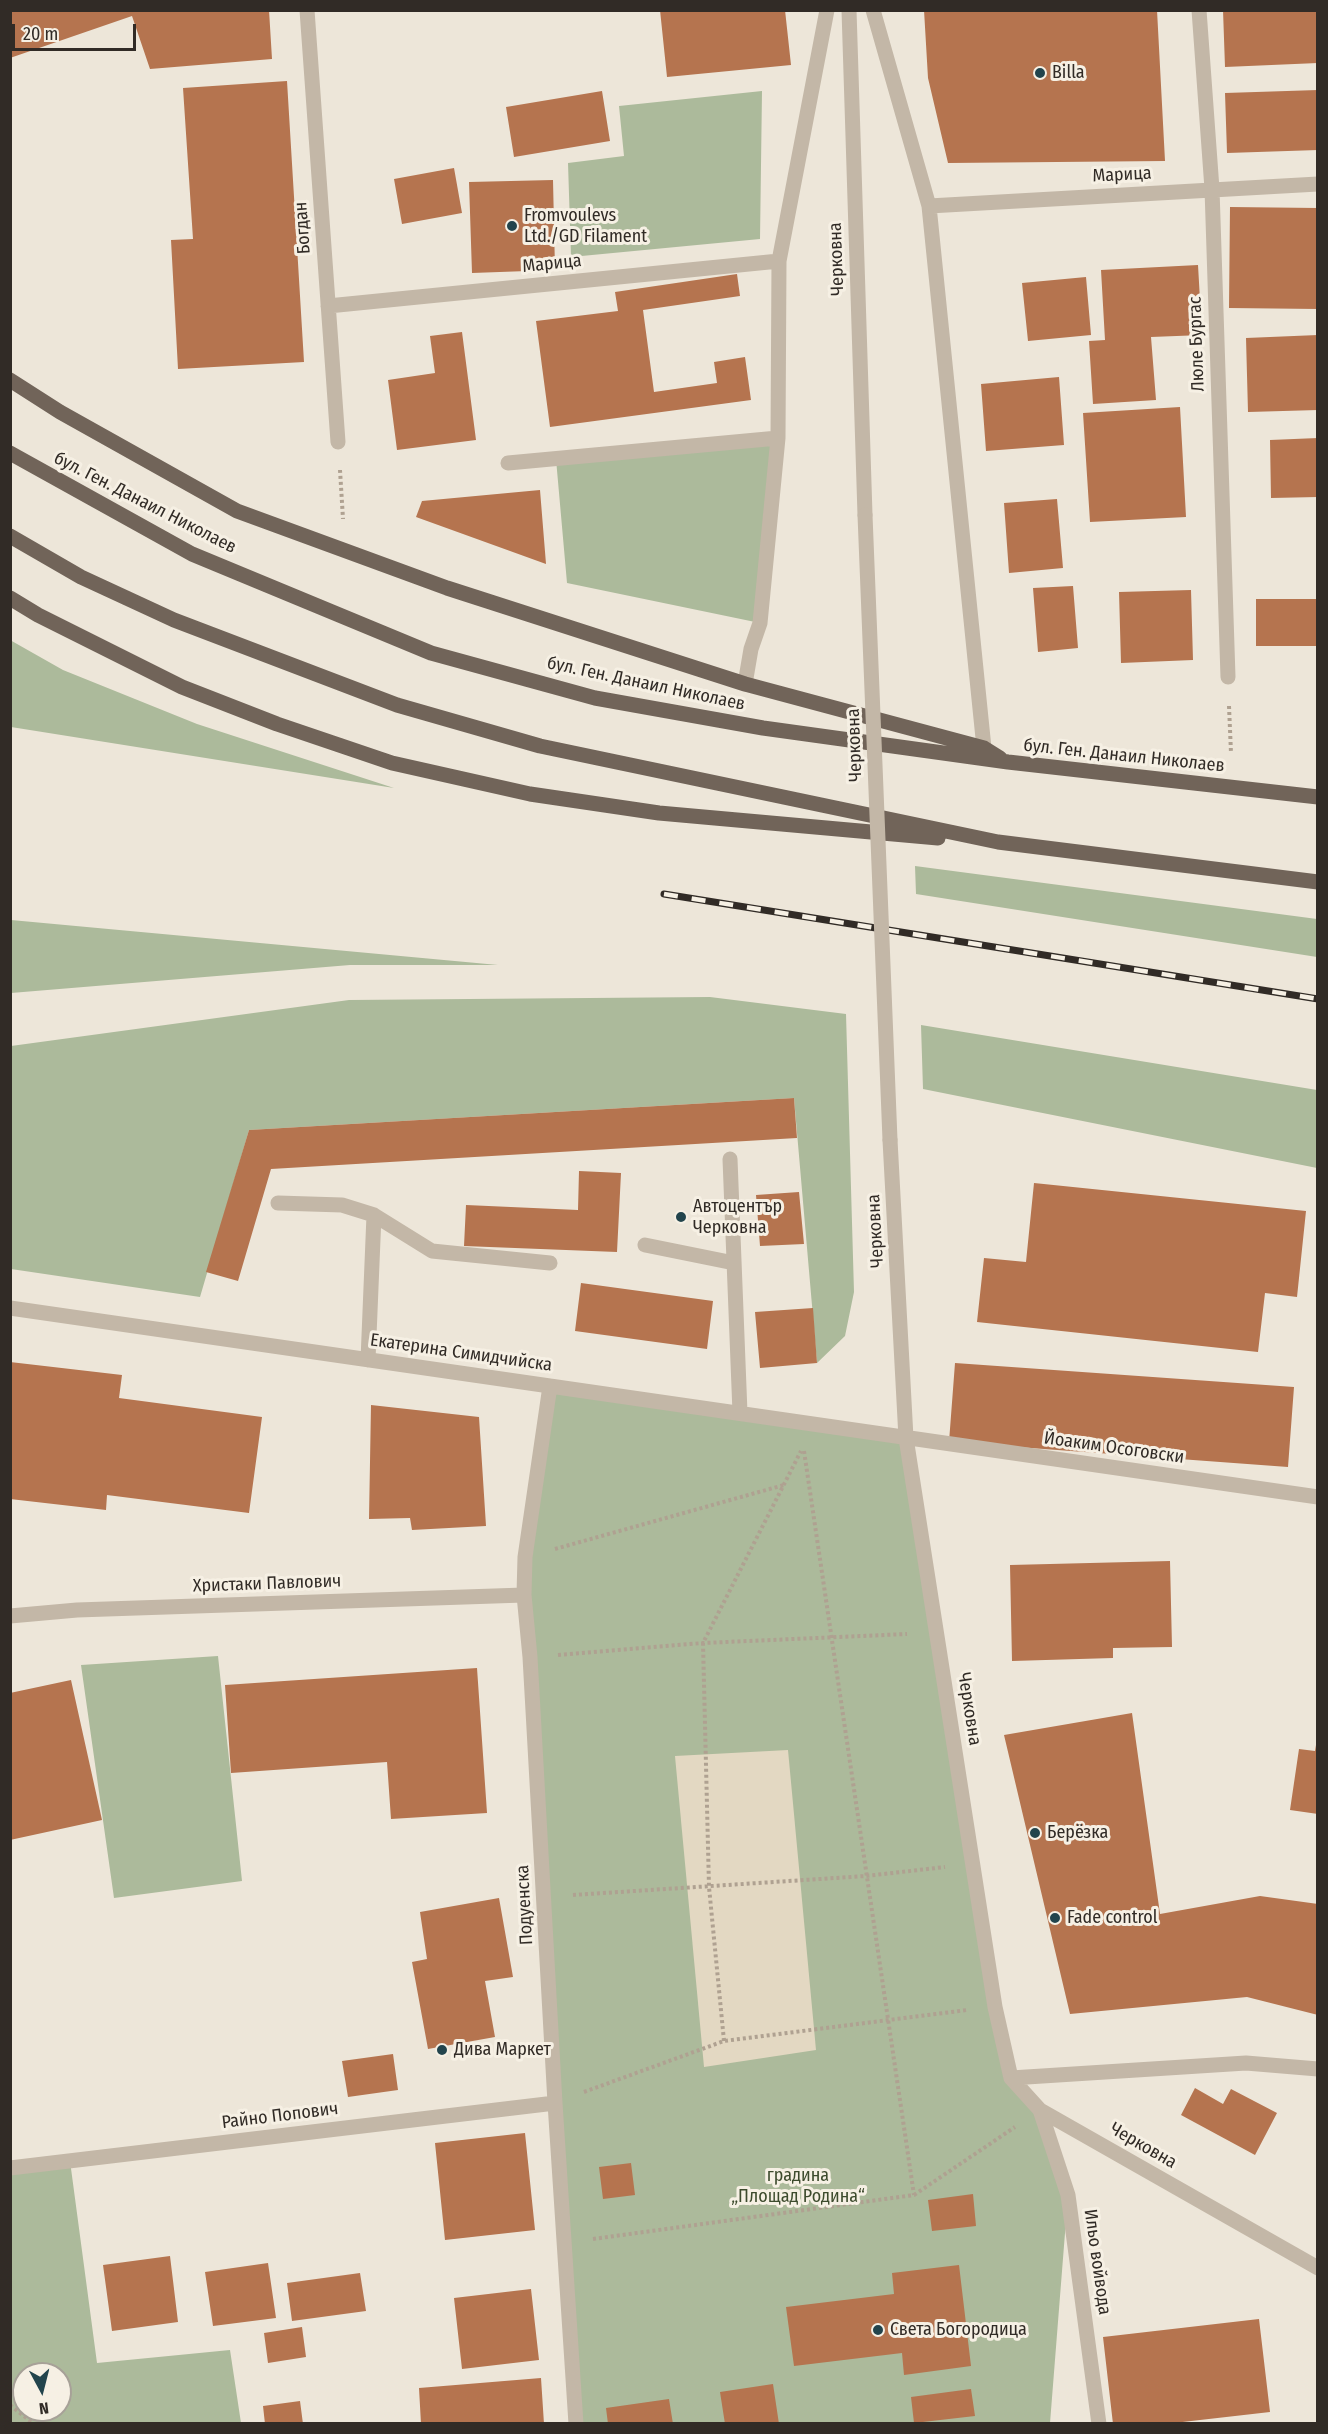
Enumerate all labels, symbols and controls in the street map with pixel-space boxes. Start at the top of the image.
scale bar [15,12,140,50]
text: 20 m [23,23,58,45]
place label: Billa [1052,62,1085,84]
marker: Billa [1033,66,1047,80]
street label: Марица [1092,163,1152,187]
street label: Богдан [290,201,316,255]
place label: Fromvoulevs Ltd./GD Filament [524,205,647,248]
marker: Fromvoulevs Ltd./GD Filament [505,219,519,233]
street label: Черковна [825,222,849,296]
street label: Марица [521,250,583,278]
street label: Люле Бургас [1185,296,1209,392]
street label: бул. Ген. Данаил Николаев [50,448,240,558]
street label: бул. Ген. Данаил Николаев [545,652,747,716]
street label: Черковна [843,708,867,782]
street label: бул. Ген. Данаил Николаев [1022,735,1226,777]
street label: Черковна [863,1194,889,1268]
place label: Автоцентър Черковна [693,1196,782,1238]
marker: Автоцентър Черковна [674,1210,688,1224]
street label: Екатерина Симидчийска [369,1330,553,1376]
street label: Йоаким Осоговски [1043,1427,1185,1469]
street label: Христаки Павлович [192,1571,342,1597]
street label: Черковна [953,1671,985,1747]
place label: Берёзка [1047,1822,1108,1844]
marker: Берёзка [1028,1826,1042,1840]
street label: Подуенска [512,1864,538,1946]
place label: Fade control [1067,1907,1158,1929]
marker: Fade control [1048,1911,1062,1925]
place label: Дива Маркет [454,2039,551,2061]
marker: Дива Маркет [435,2043,449,2057]
street label: Райно Попович [221,2098,339,2134]
street label: Черковна [1106,2118,1180,2174]
park label: градина „Площад Родина“ [731,2165,865,2208]
street label: Ильо войвода [1079,2208,1115,2316]
place label: Света Богородица [890,2319,1027,2341]
marker: Света Богородица [871,2323,885,2337]
north arrow [12,2362,72,2422]
text: N [38,2398,50,2418]

